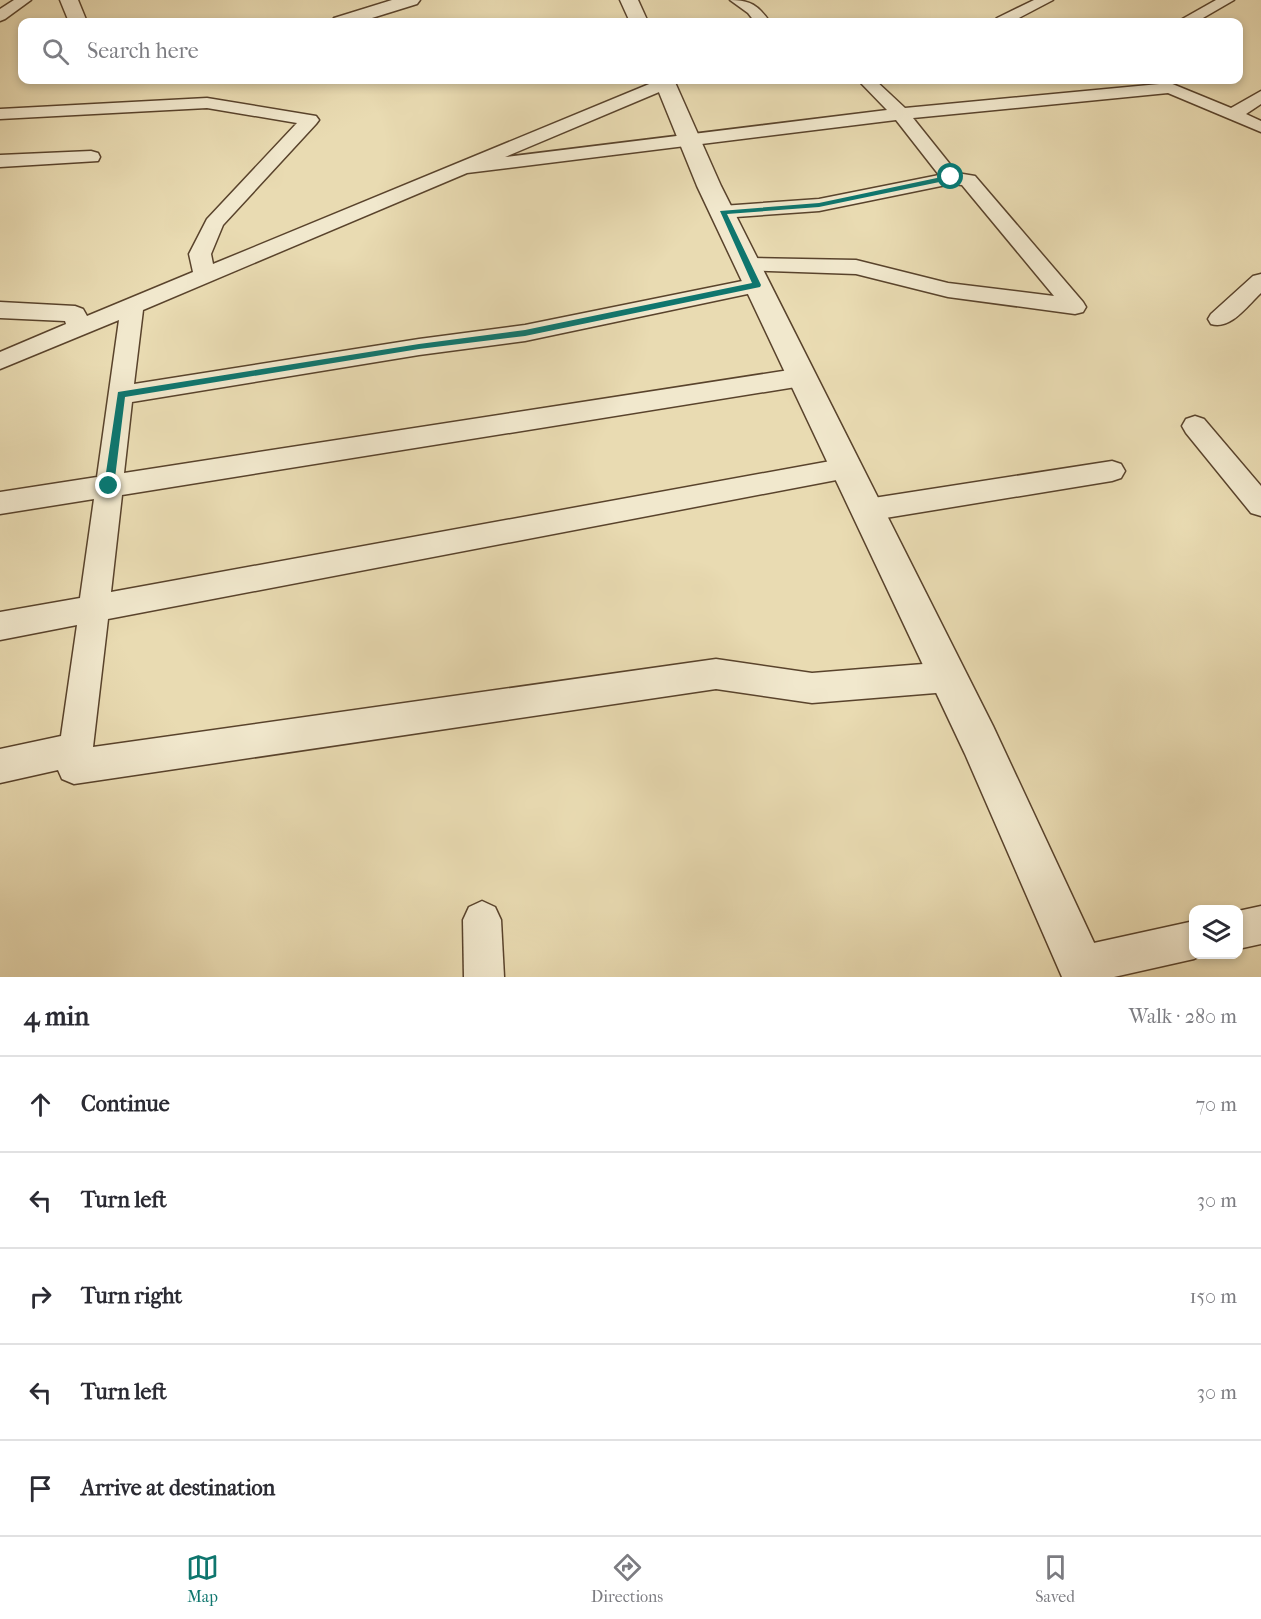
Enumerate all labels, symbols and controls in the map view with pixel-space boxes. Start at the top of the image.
search box [18,18,1243,84]
icon: search [39,35,72,68]
text: Search here [87,38,199,64]
route start [937,163,963,189]
route end [95,472,121,498]
map controls [1189,905,1243,959]
button: layers [1189,905,1243,959]
text: 4 min [24,1001,89,1032]
text: Walk · 280 m [1129,1005,1237,1028]
icon: ahead [24,1088,57,1121]
text: Continue [81,1091,170,1117]
text: 70 m [1195,1093,1237,1116]
icon: left [24,1184,57,1217]
text: Turn left [81,1187,167,1213]
text: 30 m [1197,1189,1237,1212]
icon: right [24,1280,57,1313]
text: Turn right [81,1283,182,1309]
text: 150 m [1189,1285,1237,1308]
icon: left [24,1376,57,1409]
text: Turn left [81,1379,167,1405]
text: 30 m [1197,1381,1237,1404]
icon: arrive [24,1472,57,1505]
text: Arrive at destination [81,1475,275,1501]
tab: Map [186,1551,219,1606]
tab: Directions [591,1551,663,1606]
tab: Saved [1035,1551,1075,1606]

